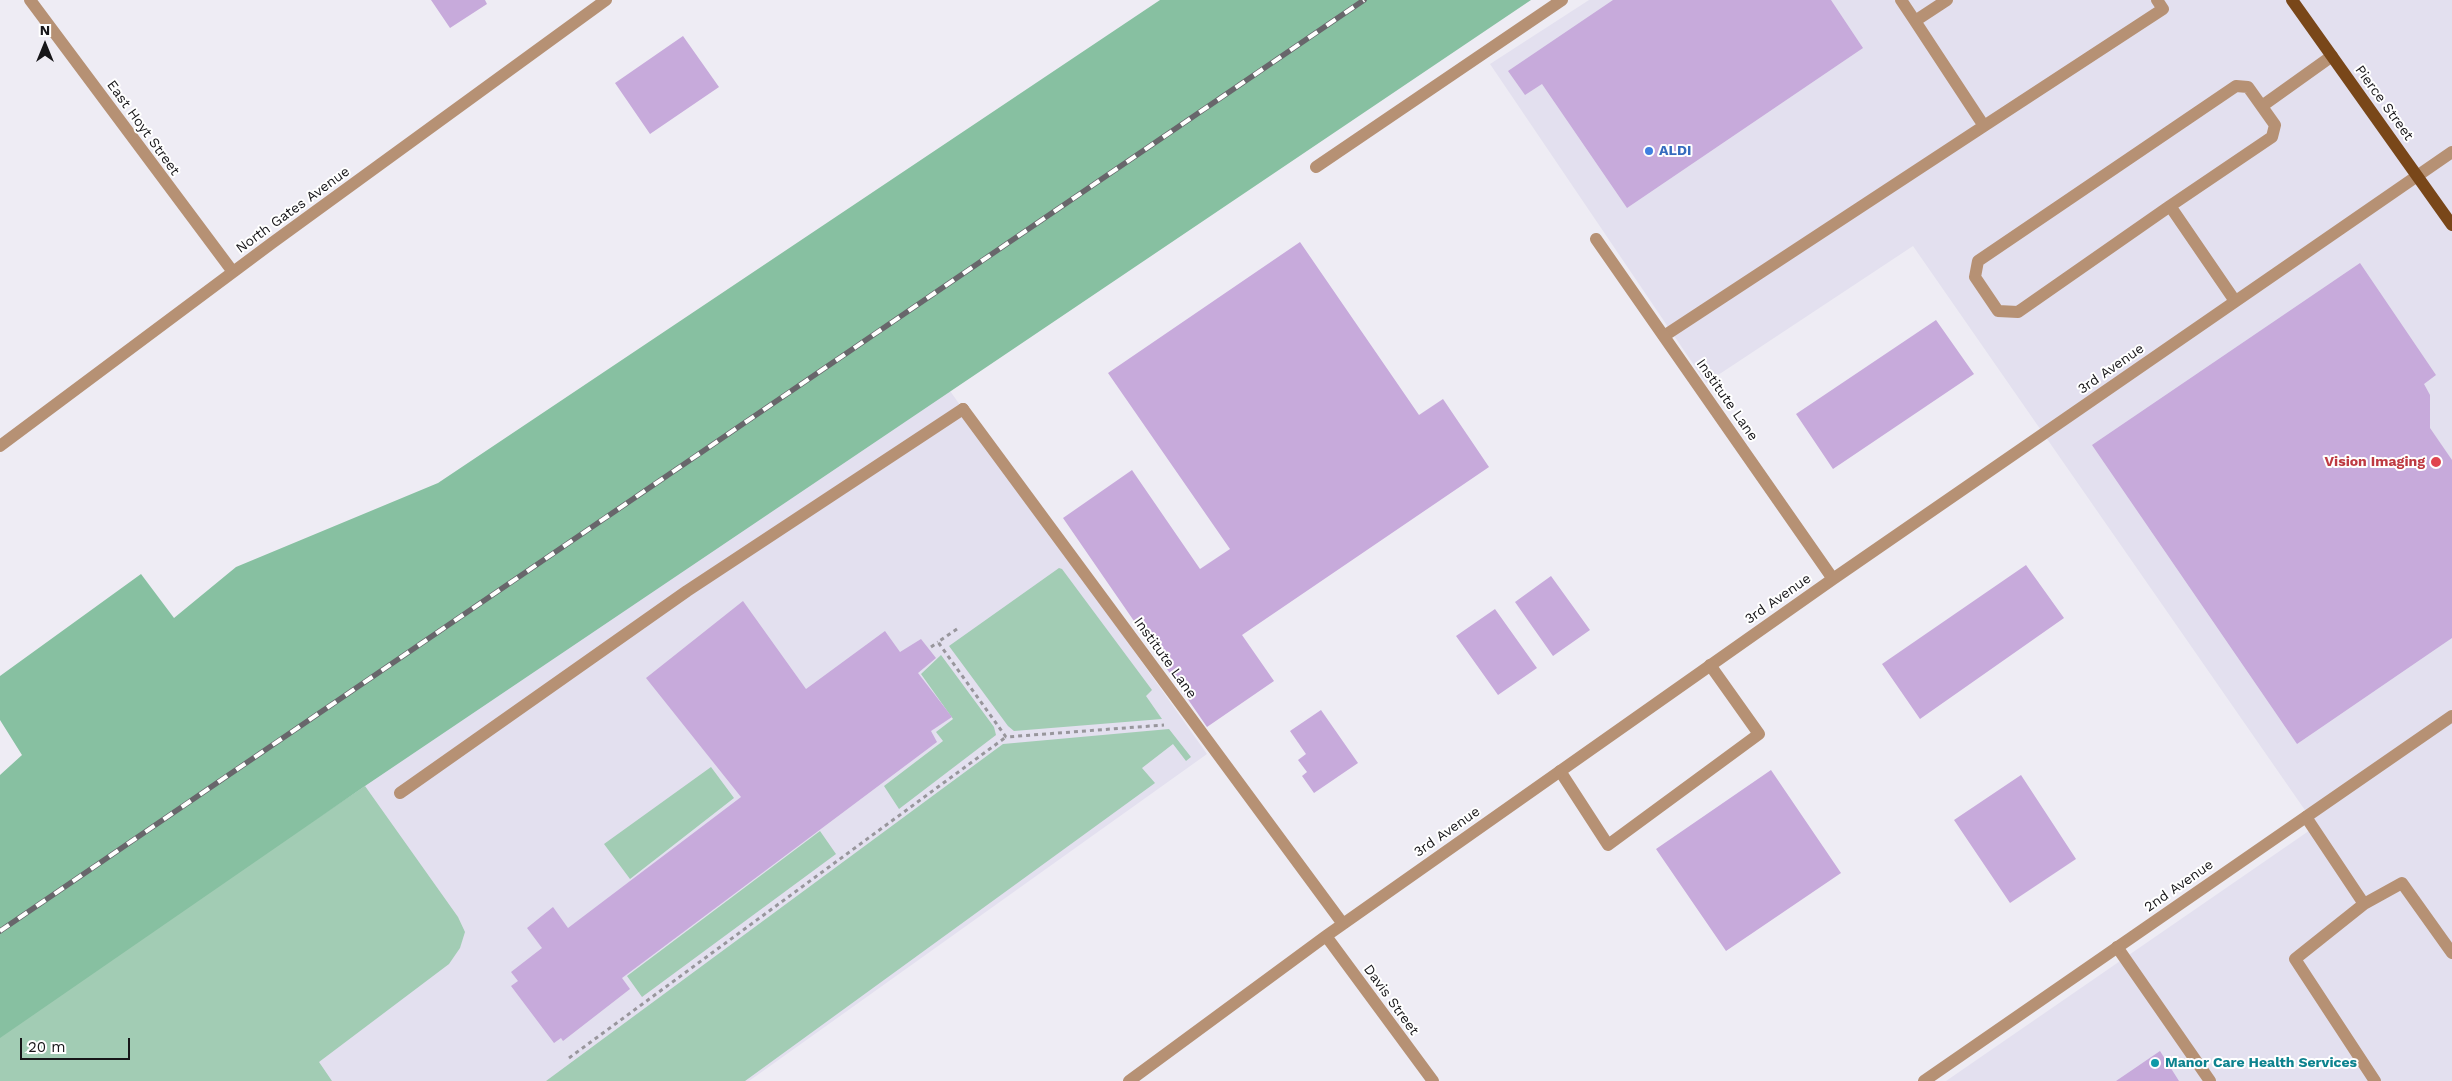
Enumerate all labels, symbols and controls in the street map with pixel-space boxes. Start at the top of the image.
north arrow [20,20,70,70]
text: N [40,22,50,38]
street label: Pierce Street [2351,62,2417,144]
street label: East Hoyt Street [103,77,183,179]
place label: ALDI [1659,143,1691,159]
marker: ALDI [1643,145,1655,157]
street label: North Gates Avenue [233,163,353,257]
street label: 3rd Avenue [2075,340,2147,398]
street label: Institute Lane [1693,356,1761,444]
place label: Vision Imaging [2325,454,2425,470]
marker: Vision Imaging [2429,455,2443,469]
street label: 3rd Avenue [1742,570,1814,628]
street label: Institute Lane [1130,614,1200,702]
street label: 3rd Avenue [1411,803,1483,861]
street label: 2nd Avenue [2141,856,2217,916]
street label: Davis Street [1360,961,1422,1039]
scale bar [22,1028,132,1060]
text: 20 m [28,1038,66,1056]
place label: Manor Care Health Services [2165,1055,2357,1071]
marker: Manor Care Health Services [2149,1057,2161,1069]

